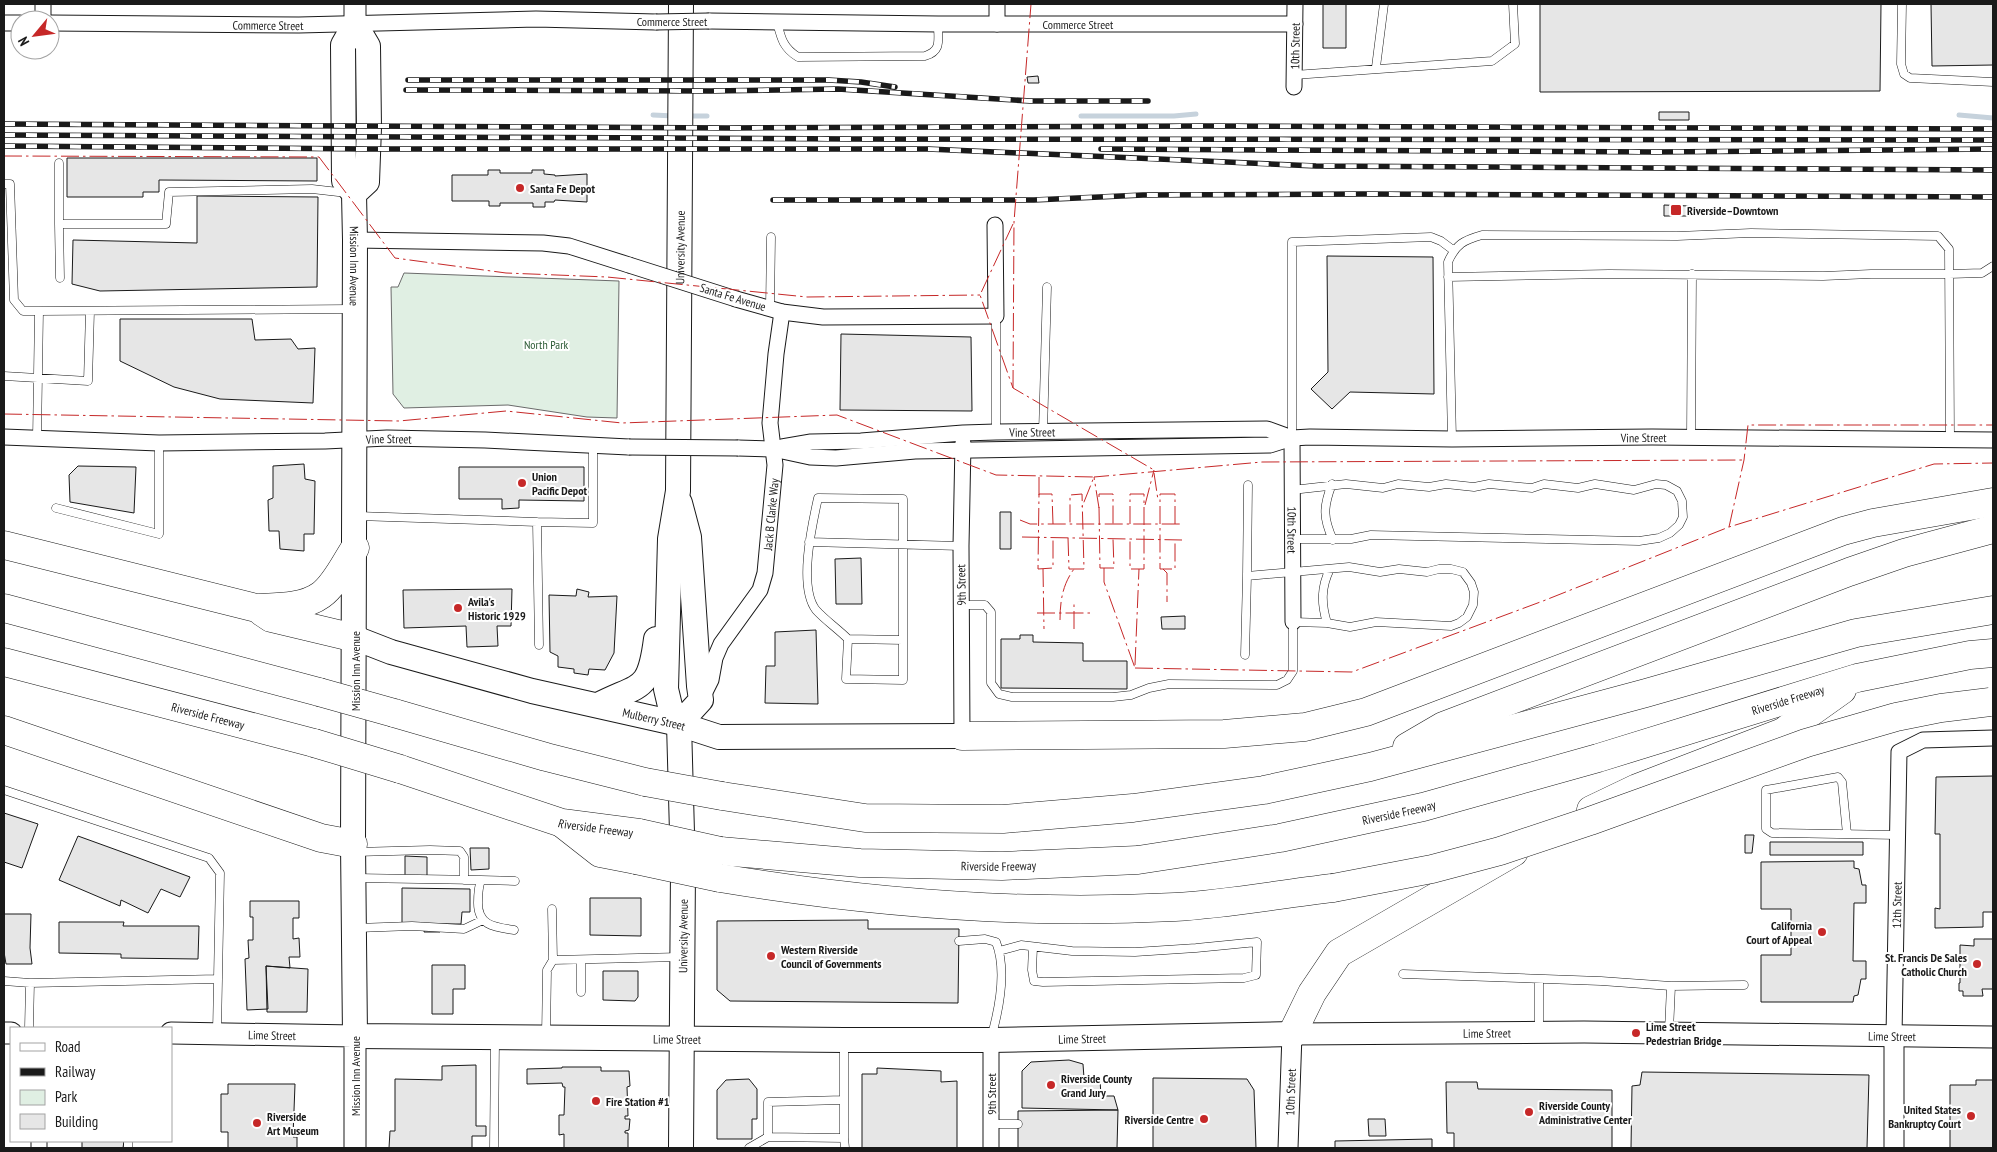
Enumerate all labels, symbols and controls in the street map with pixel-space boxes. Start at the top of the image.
north arrow [10,10,60,60]
street label: Commerce Street [637,14,708,29]
street label: Commerce Street [233,17,304,33]
street label: Commerce Street [1043,17,1114,32]
street label: 10th Street [1287,22,1302,70]
text: N [14,34,33,49]
place label: Santa Fe Depot [530,181,595,196]
marker: Santa Fe Depot [514,182,526,194]
marker: Riverside–Downtown [1669,203,1683,217]
place label: Riverside–Downtown [1687,203,1779,218]
street label: University Avenue [672,210,687,284]
street label: Mission Inn Avenue [347,226,363,306]
street label: Santa Fe Avenue [698,280,768,314]
park label: North Park [524,337,568,352]
street label: Vine Street [1008,424,1056,439]
street label: Vine Street [1620,429,1667,445]
street label: Vine Street [365,430,413,447]
place label: Union Pacific Depot [532,469,588,498]
marker: Union Pacific Depot [516,477,528,489]
street label: Jack B Clarke Way [760,477,781,552]
street label: 10th Street [1285,507,1300,554]
street label: 9th Street [953,563,969,606]
place label: Avila's Historic 1929 [467,594,526,623]
marker: Avila's Historic 1929 [452,602,464,614]
street label: Mission Inn Avenue [348,631,363,711]
street label: Riverside Freeway [1750,681,1826,718]
street label: Riverside Freeway [170,699,247,732]
street label: Mulberry Street [621,704,688,733]
street label: Riverside Freeway [1361,796,1438,828]
street label: Riverside Freeway [556,815,635,840]
street label: Riverside Freeway [961,857,1037,874]
street label: 12th Street [1888,881,1904,929]
street label: University Avenue [675,899,690,973]
place label: California Court of Appeal [1746,918,1812,947]
marker: California Court of Appeal [1816,926,1828,938]
place label: Western Riverside Council of Governments [780,942,881,971]
marker: Western Riverside Council of Governments [765,950,777,962]
place label: St. Francis De Sales Catholic Church [1885,950,1967,979]
marker: St. Francis De Sales Catholic Church [1971,958,1983,970]
place label: Lime Street Pedestrian Bridge [1646,1019,1722,1048]
street label: Lime Street [1463,1025,1512,1040]
legend [10,1027,172,1142]
street label: Lime Street [248,1027,297,1043]
marker: Lime Street Pedestrian Bridge [1630,1027,1642,1039]
street label: Lime Street [1868,1028,1917,1044]
street label: Lime Street [1058,1030,1107,1046]
street label: Lime Street [653,1031,702,1046]
street label: Mission Inn Avenue [348,1036,363,1116]
text: Road [55,1037,81,1056]
text: Railway [55,1062,96,1081]
street label: 10th Street [1282,1068,1298,1116]
place label: Riverside County Grand Jury [1061,1071,1132,1100]
street label: 9th Street [984,1073,999,1115]
marker: Riverside County Grand Jury [1045,1079,1057,1091]
text: Park [55,1087,77,1106]
place label: Fire Station #1 [606,1094,670,1109]
marker: Fire Station #1 [590,1095,602,1107]
place label: Riverside County Administrative Center [1538,1098,1632,1127]
place label: United States Bankruptcy Court [1888,1102,1962,1131]
marker: Riverside County Administrative Center [1523,1106,1535,1118]
place label: Riverside Art Museum [266,1109,319,1138]
marker: United States Bankruptcy Court [1965,1110,1977,1122]
text: Building [55,1112,98,1131]
place label: Riverside Centre [1124,1112,1194,1127]
marker: Riverside Centre [1198,1113,1210,1125]
marker: Riverside Art Museum [251,1117,263,1129]

